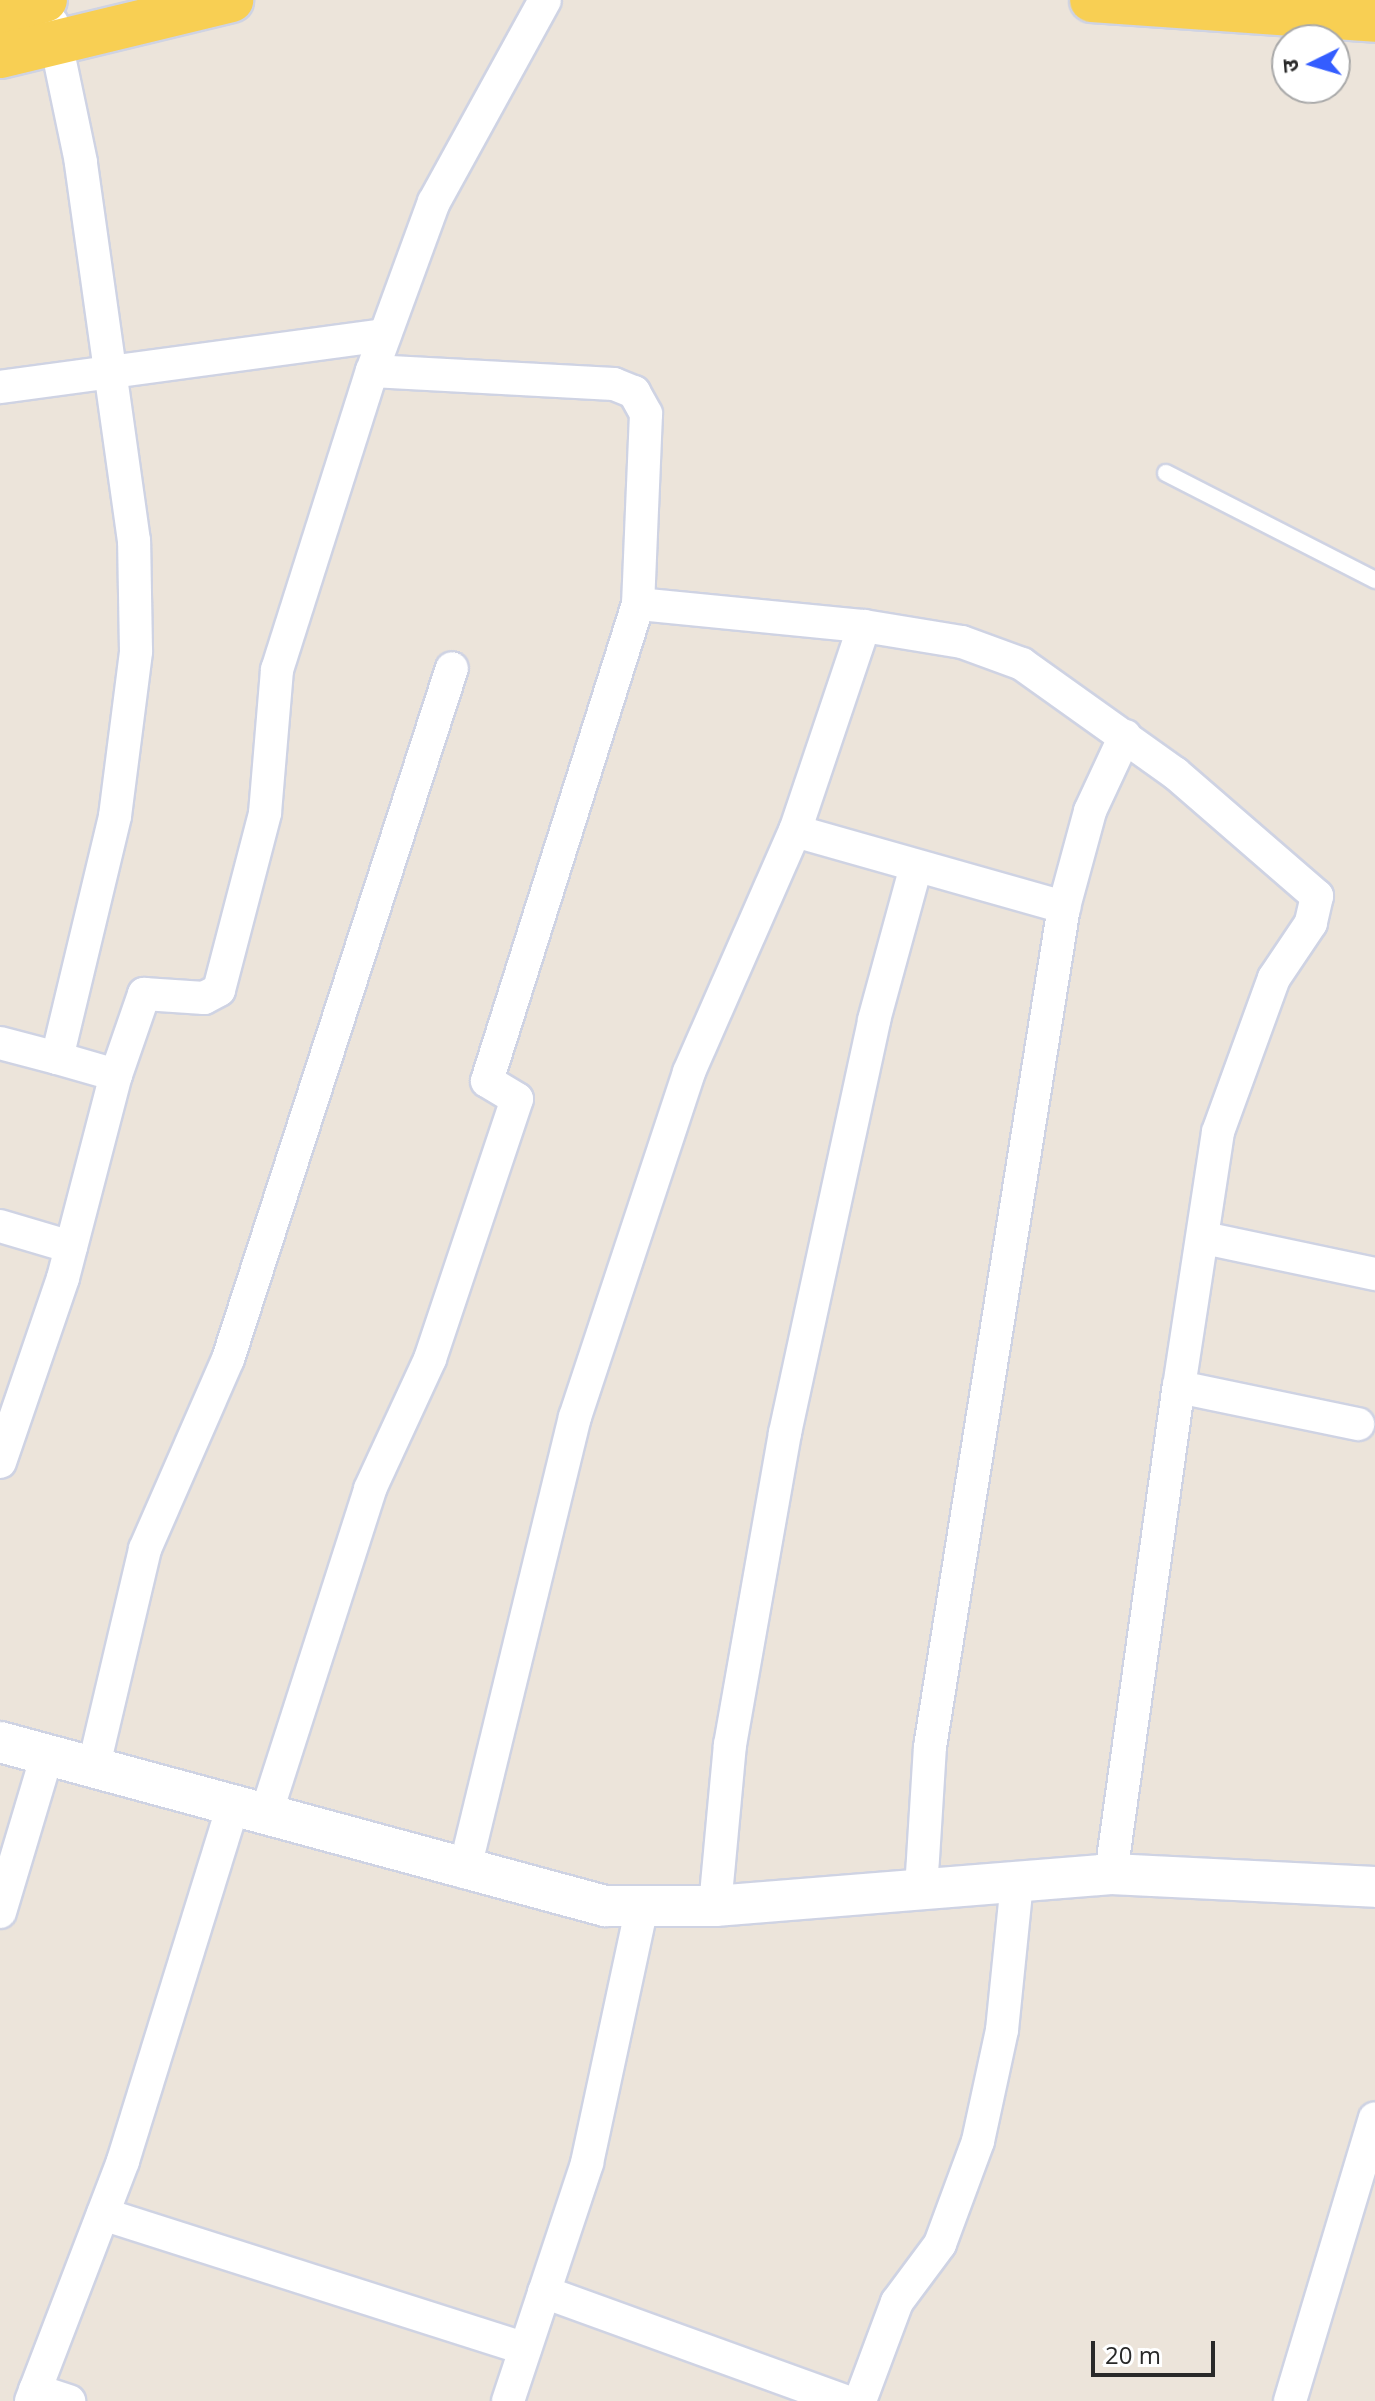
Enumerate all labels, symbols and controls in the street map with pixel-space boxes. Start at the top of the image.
north arrow [1271,24,1351,104]
text: उ [1274,58,1305,74]
scale bar [1095,2325,1219,2375]
text: 20 m [1105,2338,1161,2371]

